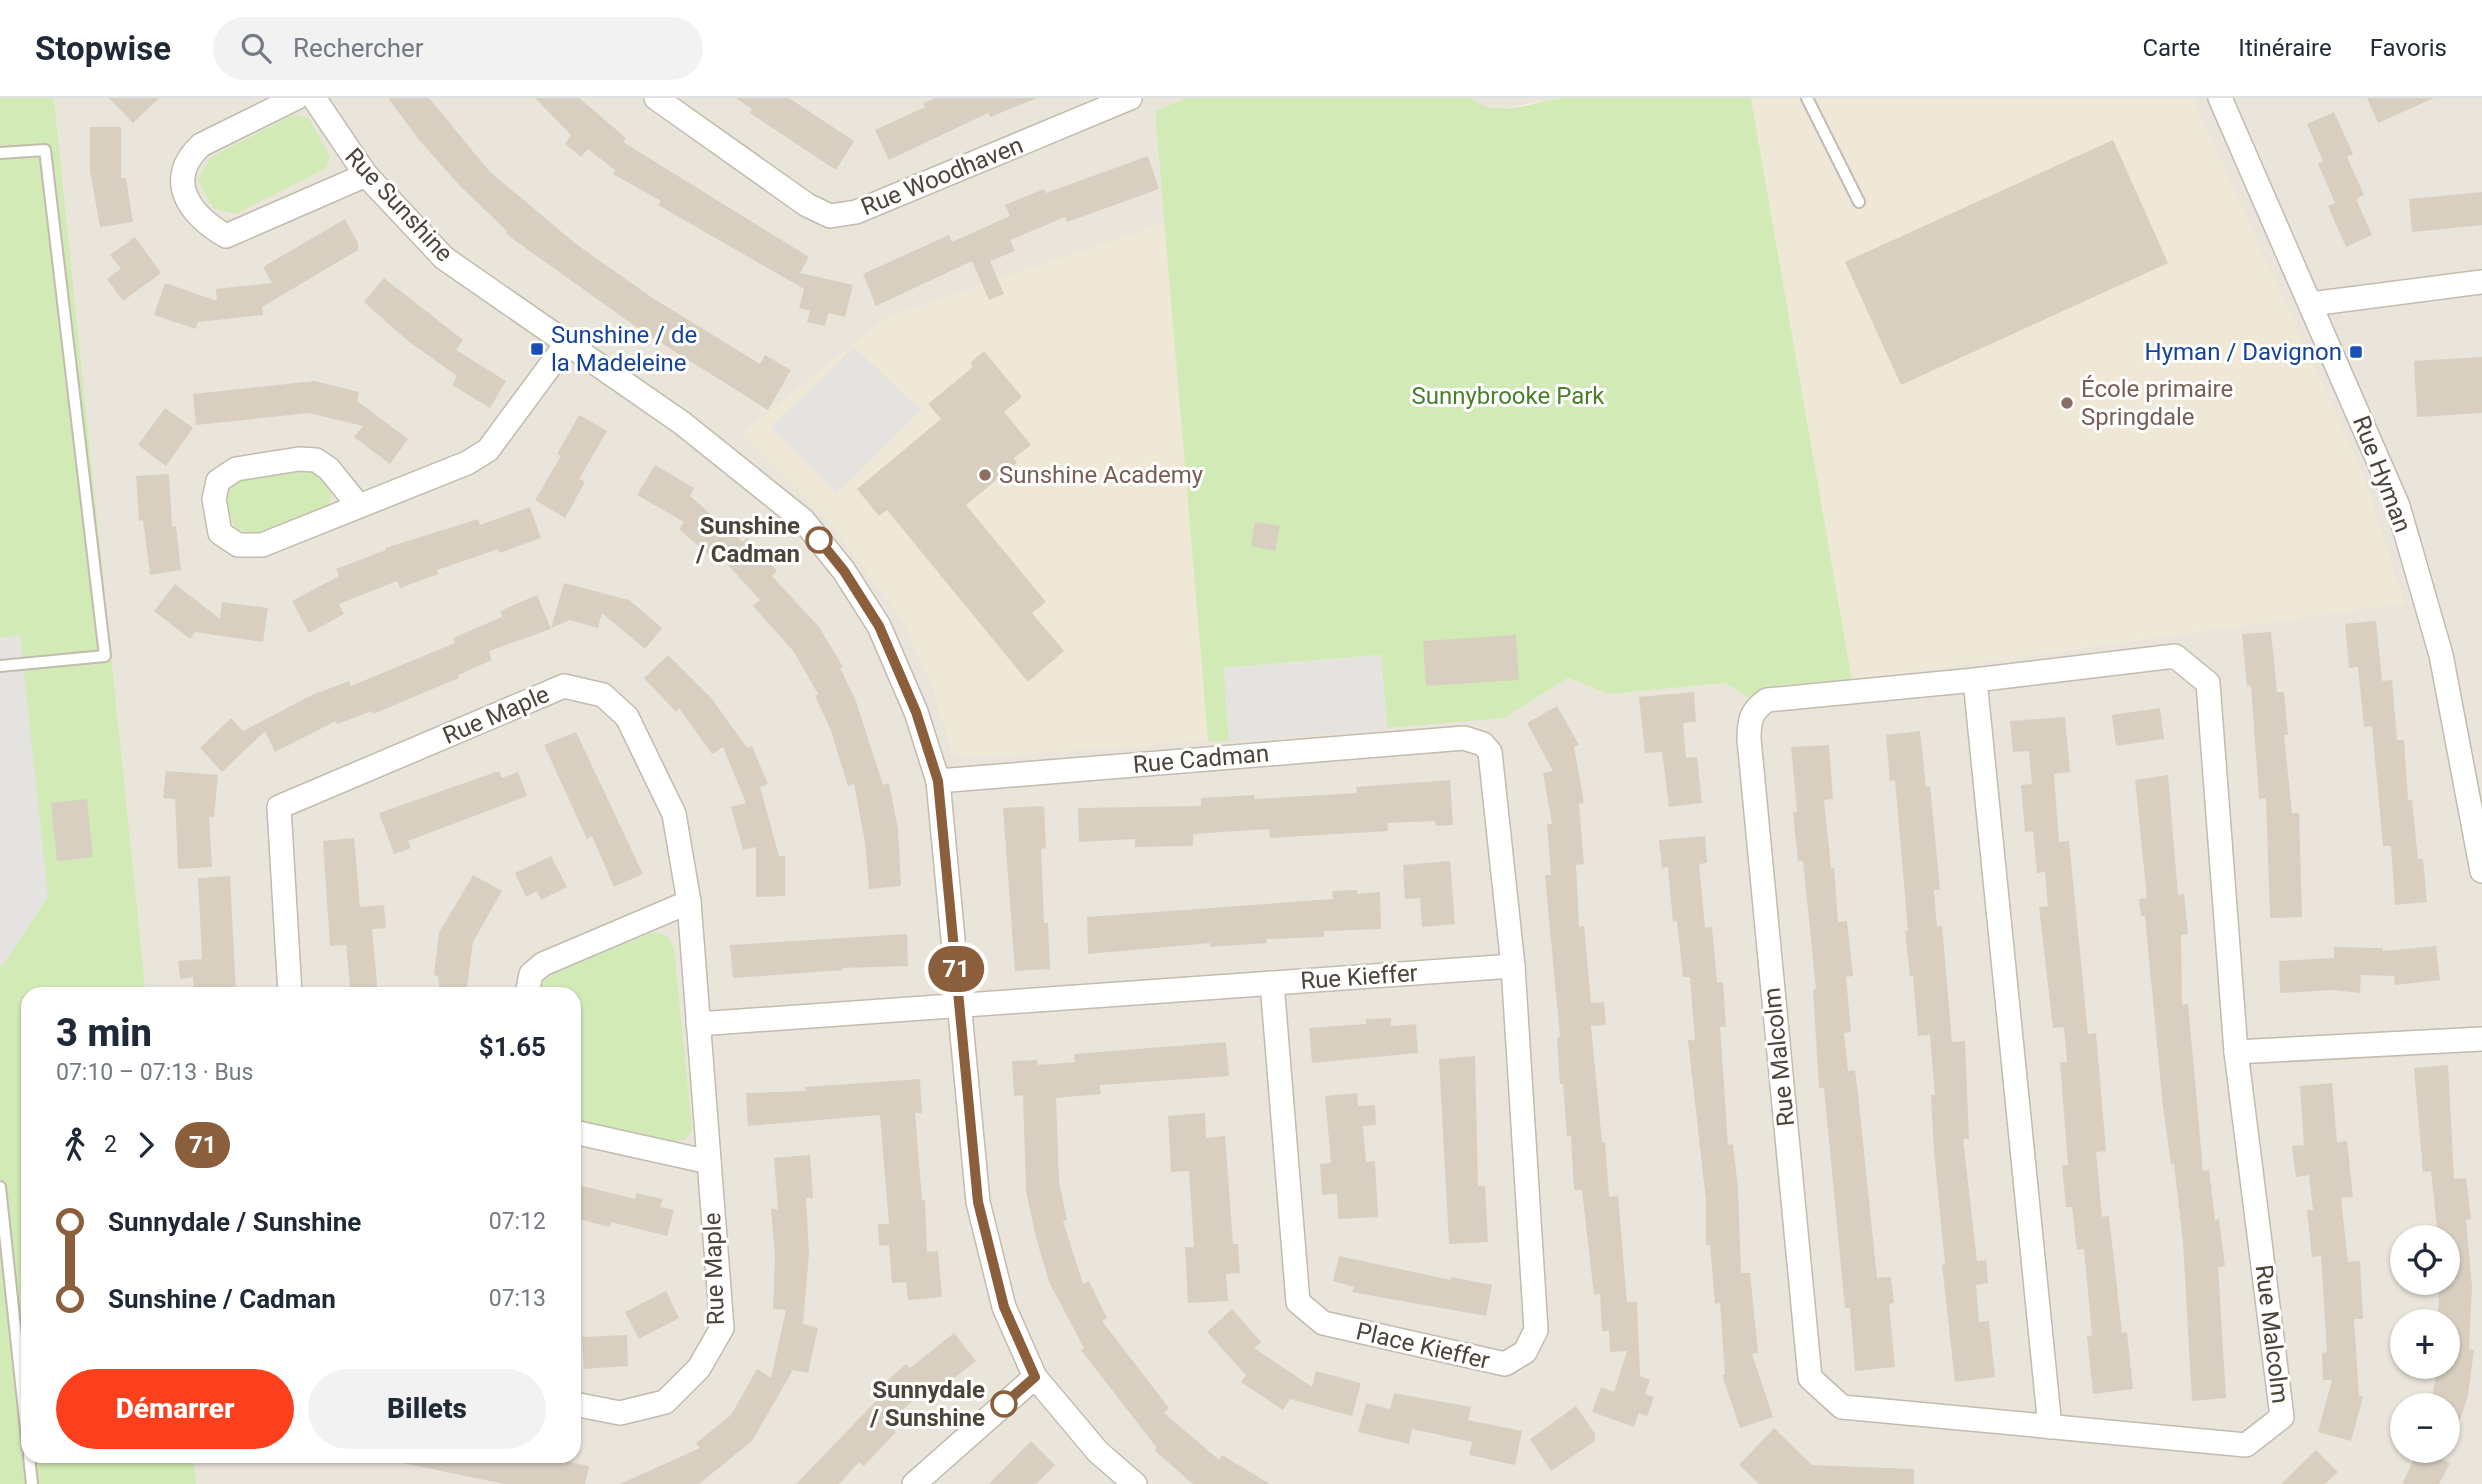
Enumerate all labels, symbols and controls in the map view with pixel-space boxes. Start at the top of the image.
search box [213,17,703,80]
text: Stopwise [35,29,171,68]
icon: search [237,29,275,67]
text: Rechercher [293,33,424,63]
text: Carte [2142,34,2200,62]
text: Itinéraire [2238,34,2332,62]
text: Favoris [2370,34,2447,62]
street label: Rue Woodhaven [857,131,1027,221]
street label: Rue Sunshine [339,142,459,268]
place label: Sunshine / de la Madeleine [551,321,697,377]
place label: Hyman / Davignon [2145,338,2342,366]
marker: Sunshine / de la Madeleine [529,341,545,357]
marker: Hyman / Davignon [2348,344,2364,360]
place label: École primaire Springdale [2081,375,2233,431]
park label: Sunnybrooke Park [1411,382,1605,410]
marker: École primaire Springdale [2059,395,2075,411]
street label: Rue Hyman [2347,412,2417,536]
place label: Sunshine Academy [999,461,1204,489]
marker: Sunshine Academy [977,467,993,483]
place label: Sunshine / Cadman [695,512,800,568]
marker: Sunshine / Cadman [806,527,832,553]
street label: Rue Maple [439,680,553,750]
street label: Rue Cadman [1132,739,1270,779]
line badge: 71 [925,946,988,992]
text: 71 [942,955,970,983]
street label: Rue Kieffer [1299,959,1419,995]
street label: Rue Malcolm [1758,986,1800,1128]
text: 3 min [56,1011,152,1055]
text: $1.65 [479,1032,546,1062]
text: 07:10 – 07:13 · Bus [56,1059,253,1086]
icon: walk [56,1126,94,1164]
icon: forward [127,1126,165,1164]
text: 2 [104,1131,117,1158]
text: 71 [189,1131,216,1159]
text: Sunnydale / Sunshine [108,1207,361,1237]
text: 07:12 [489,1208,546,1235]
street label: Rue Maple [698,1212,730,1326]
map controls [2390,1225,2460,1463]
button: locate [2390,1225,2460,1295]
street label: Rue Malcolm [2250,1263,2294,1405]
text: Sunshine / Cadman [108,1284,336,1314]
text: 07:13 [489,1285,546,1312]
button: + [2390,1309,2460,1379]
street label: Place Kieffer [1354,1317,1492,1375]
button: Démarrer [56,1369,294,1449]
button: Billets [308,1369,546,1449]
place label: Sunnydale / Sunshine [869,1376,985,1432]
marker: Sunnydale / Sunshine [991,1391,1017,1417]
button: − [2390,1393,2460,1463]

